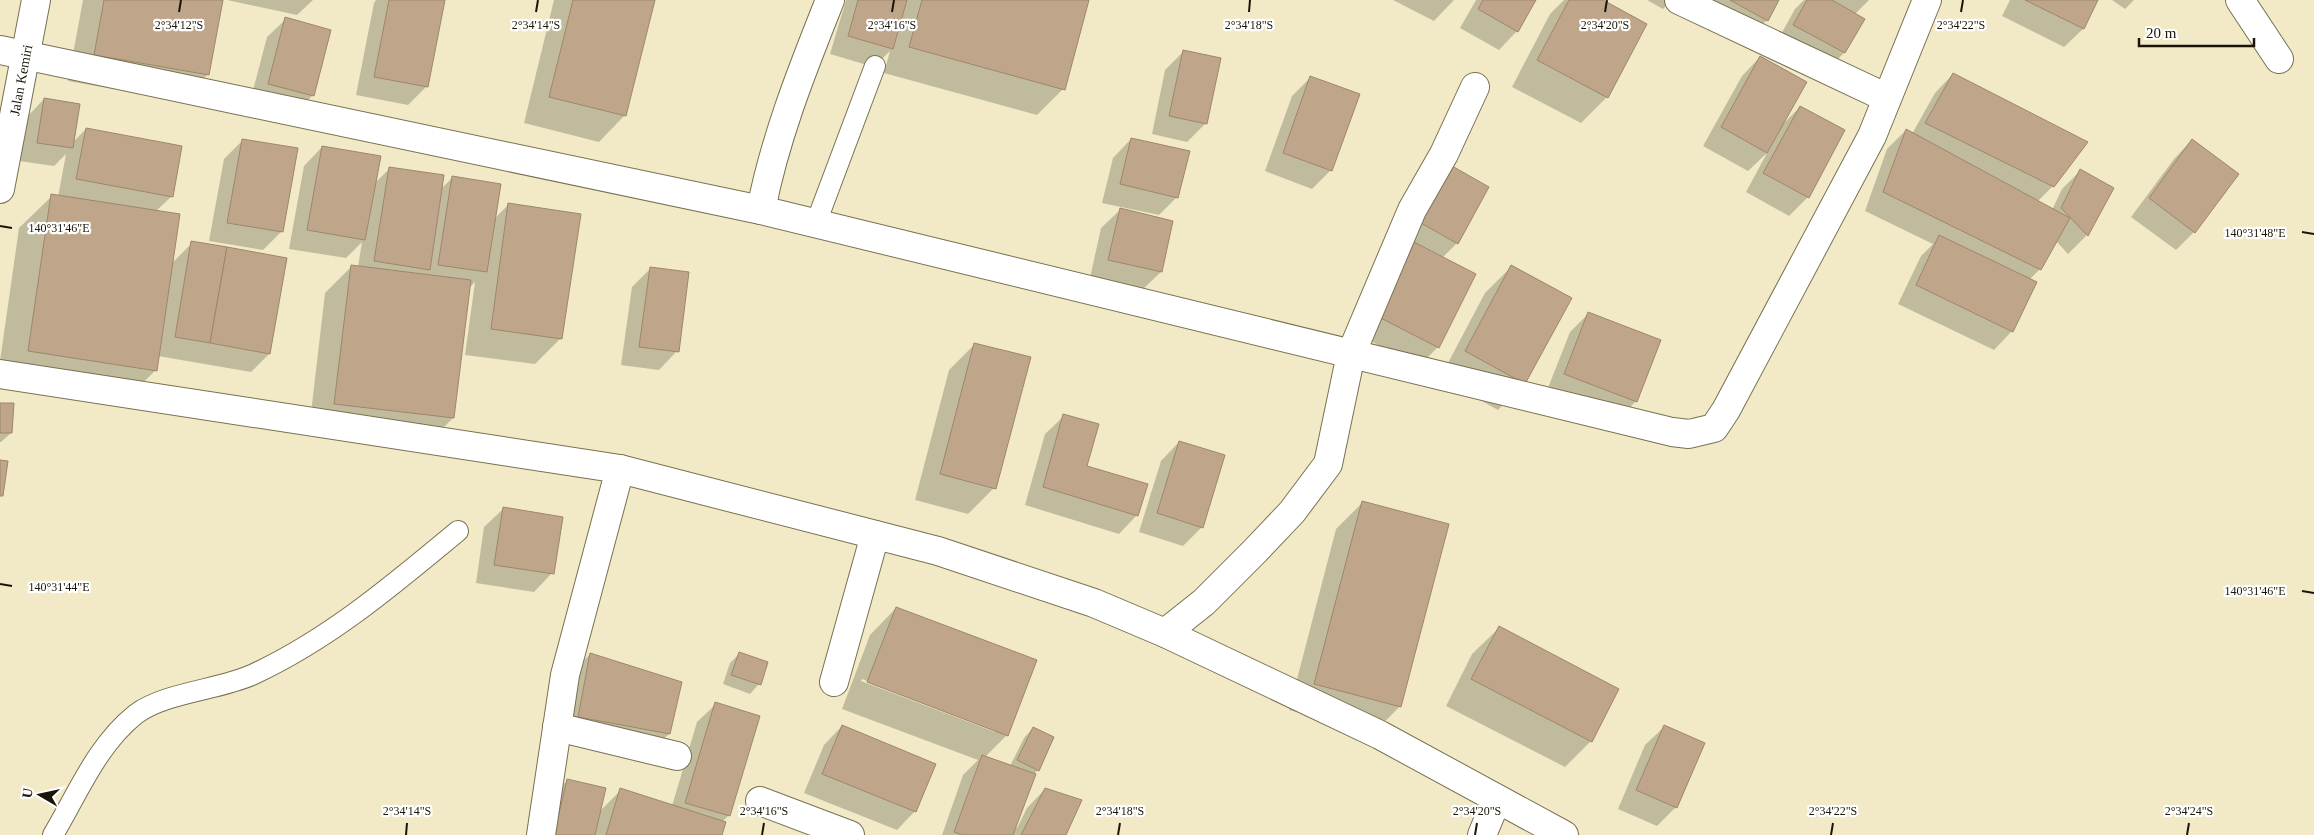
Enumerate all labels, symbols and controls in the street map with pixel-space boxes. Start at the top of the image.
scale bar [2139,15,2254,47]
text: 2°34'12"S [155,18,203,32]
text: 2°34'14"S [512,18,560,32]
text: 2°34'16"S [868,18,916,32]
text: 2°34'18"S [1225,18,1273,32]
text: 2°34'20"S [1581,18,1629,32]
text: 2°34'22"S [1937,18,1985,32]
text: 20 m [2146,25,2177,41]
street label: Jalan Kemiri [7,43,35,117]
text: 140°31'46"E [28,221,90,235]
text: 140°31'48"E [2224,226,2286,240]
text: 140°31'44"E [28,580,90,594]
text: 140°31'46"E [2224,584,2286,598]
north arrow [15,770,65,820]
text: U [19,787,36,799]
text: 2°34'14"S [383,804,431,818]
text: 2°34'16"S [740,804,788,818]
text: 2°34'18"S [1096,804,1144,818]
text: 2°34'20"S [1453,804,1501,818]
text: 2°34'22"S [1809,804,1857,818]
text: 2°34'24"S [2165,804,2213,818]

